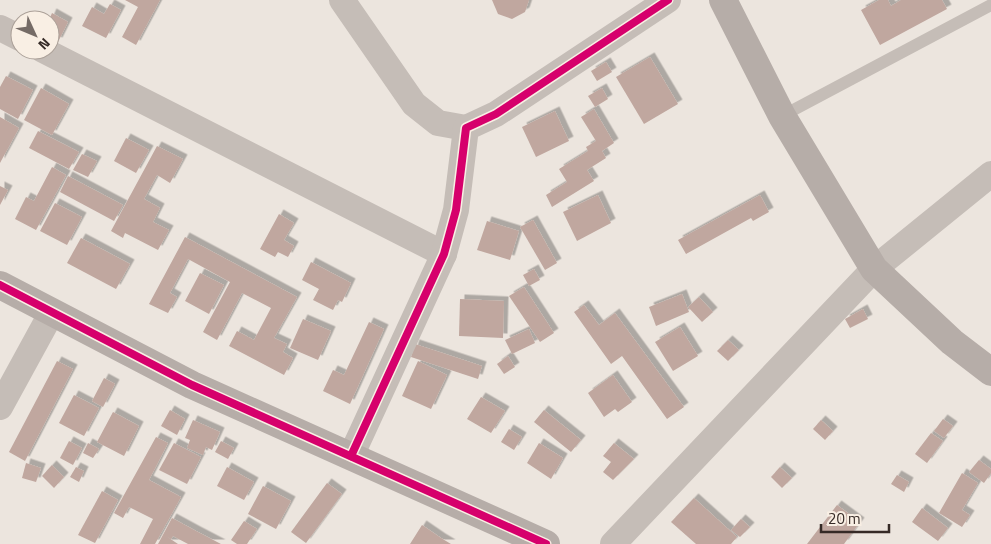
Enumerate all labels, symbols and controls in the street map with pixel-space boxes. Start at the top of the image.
north arrow [10,10,60,60]
text: N [34,34,56,55]
scale bar [821,502,888,534]
text: 20 m [828,507,861,530]

